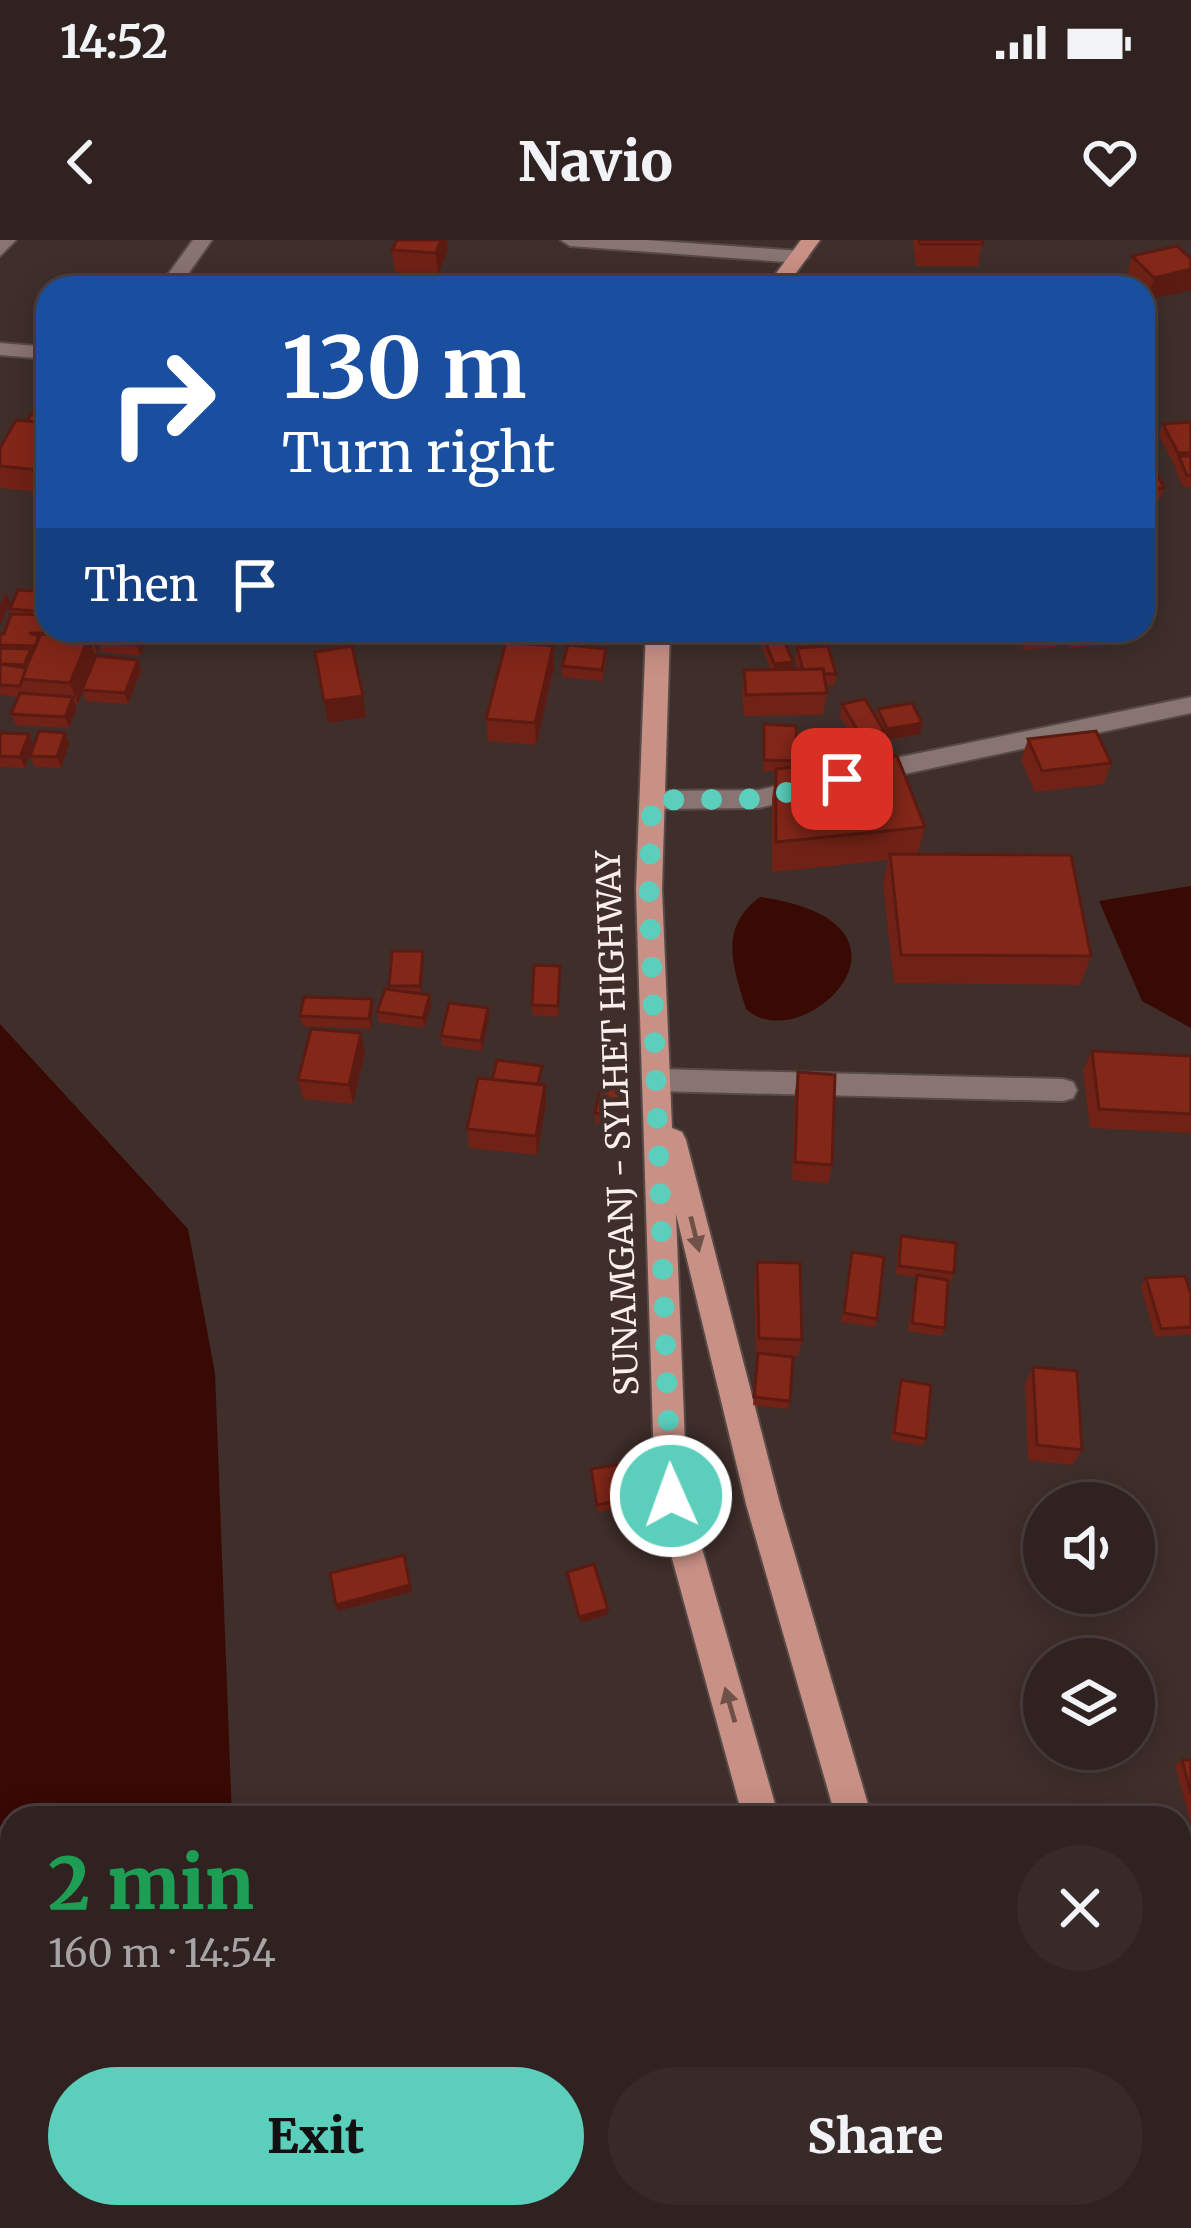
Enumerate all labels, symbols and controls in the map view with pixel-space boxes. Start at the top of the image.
text: 14:52 [60,14,168,70]
text: Navio [518,128,673,196]
icon: back [48,129,114,195]
icon: heart [1077,129,1143,195]
text: 130 m [282,315,526,421]
icon: right [84,324,240,480]
text: Turn right [282,419,555,487]
icon: arrive [222,552,288,618]
text: Then [84,557,198,613]
pin [791,728,893,830]
icon: arrive [809,746,875,812]
street label: SUNAMGANJ - SYLHET HIGHWAY [587,849,648,1396]
one-way arrow [686,1216,705,1253]
position arrow [608,1433,734,1559]
map controls [1023,1482,1155,1770]
button: sound [1023,1482,1155,1614]
button: layers [1023,1638,1155,1770]
one-way arrow [719,1687,738,1724]
text: 2 min [48,1838,254,1929]
button: close [1017,1845,1143,1971]
text: 160 m · 14:54 [48,1929,276,1978]
button: Exit [48,2067,584,2205]
button: Share [608,2067,1143,2205]

